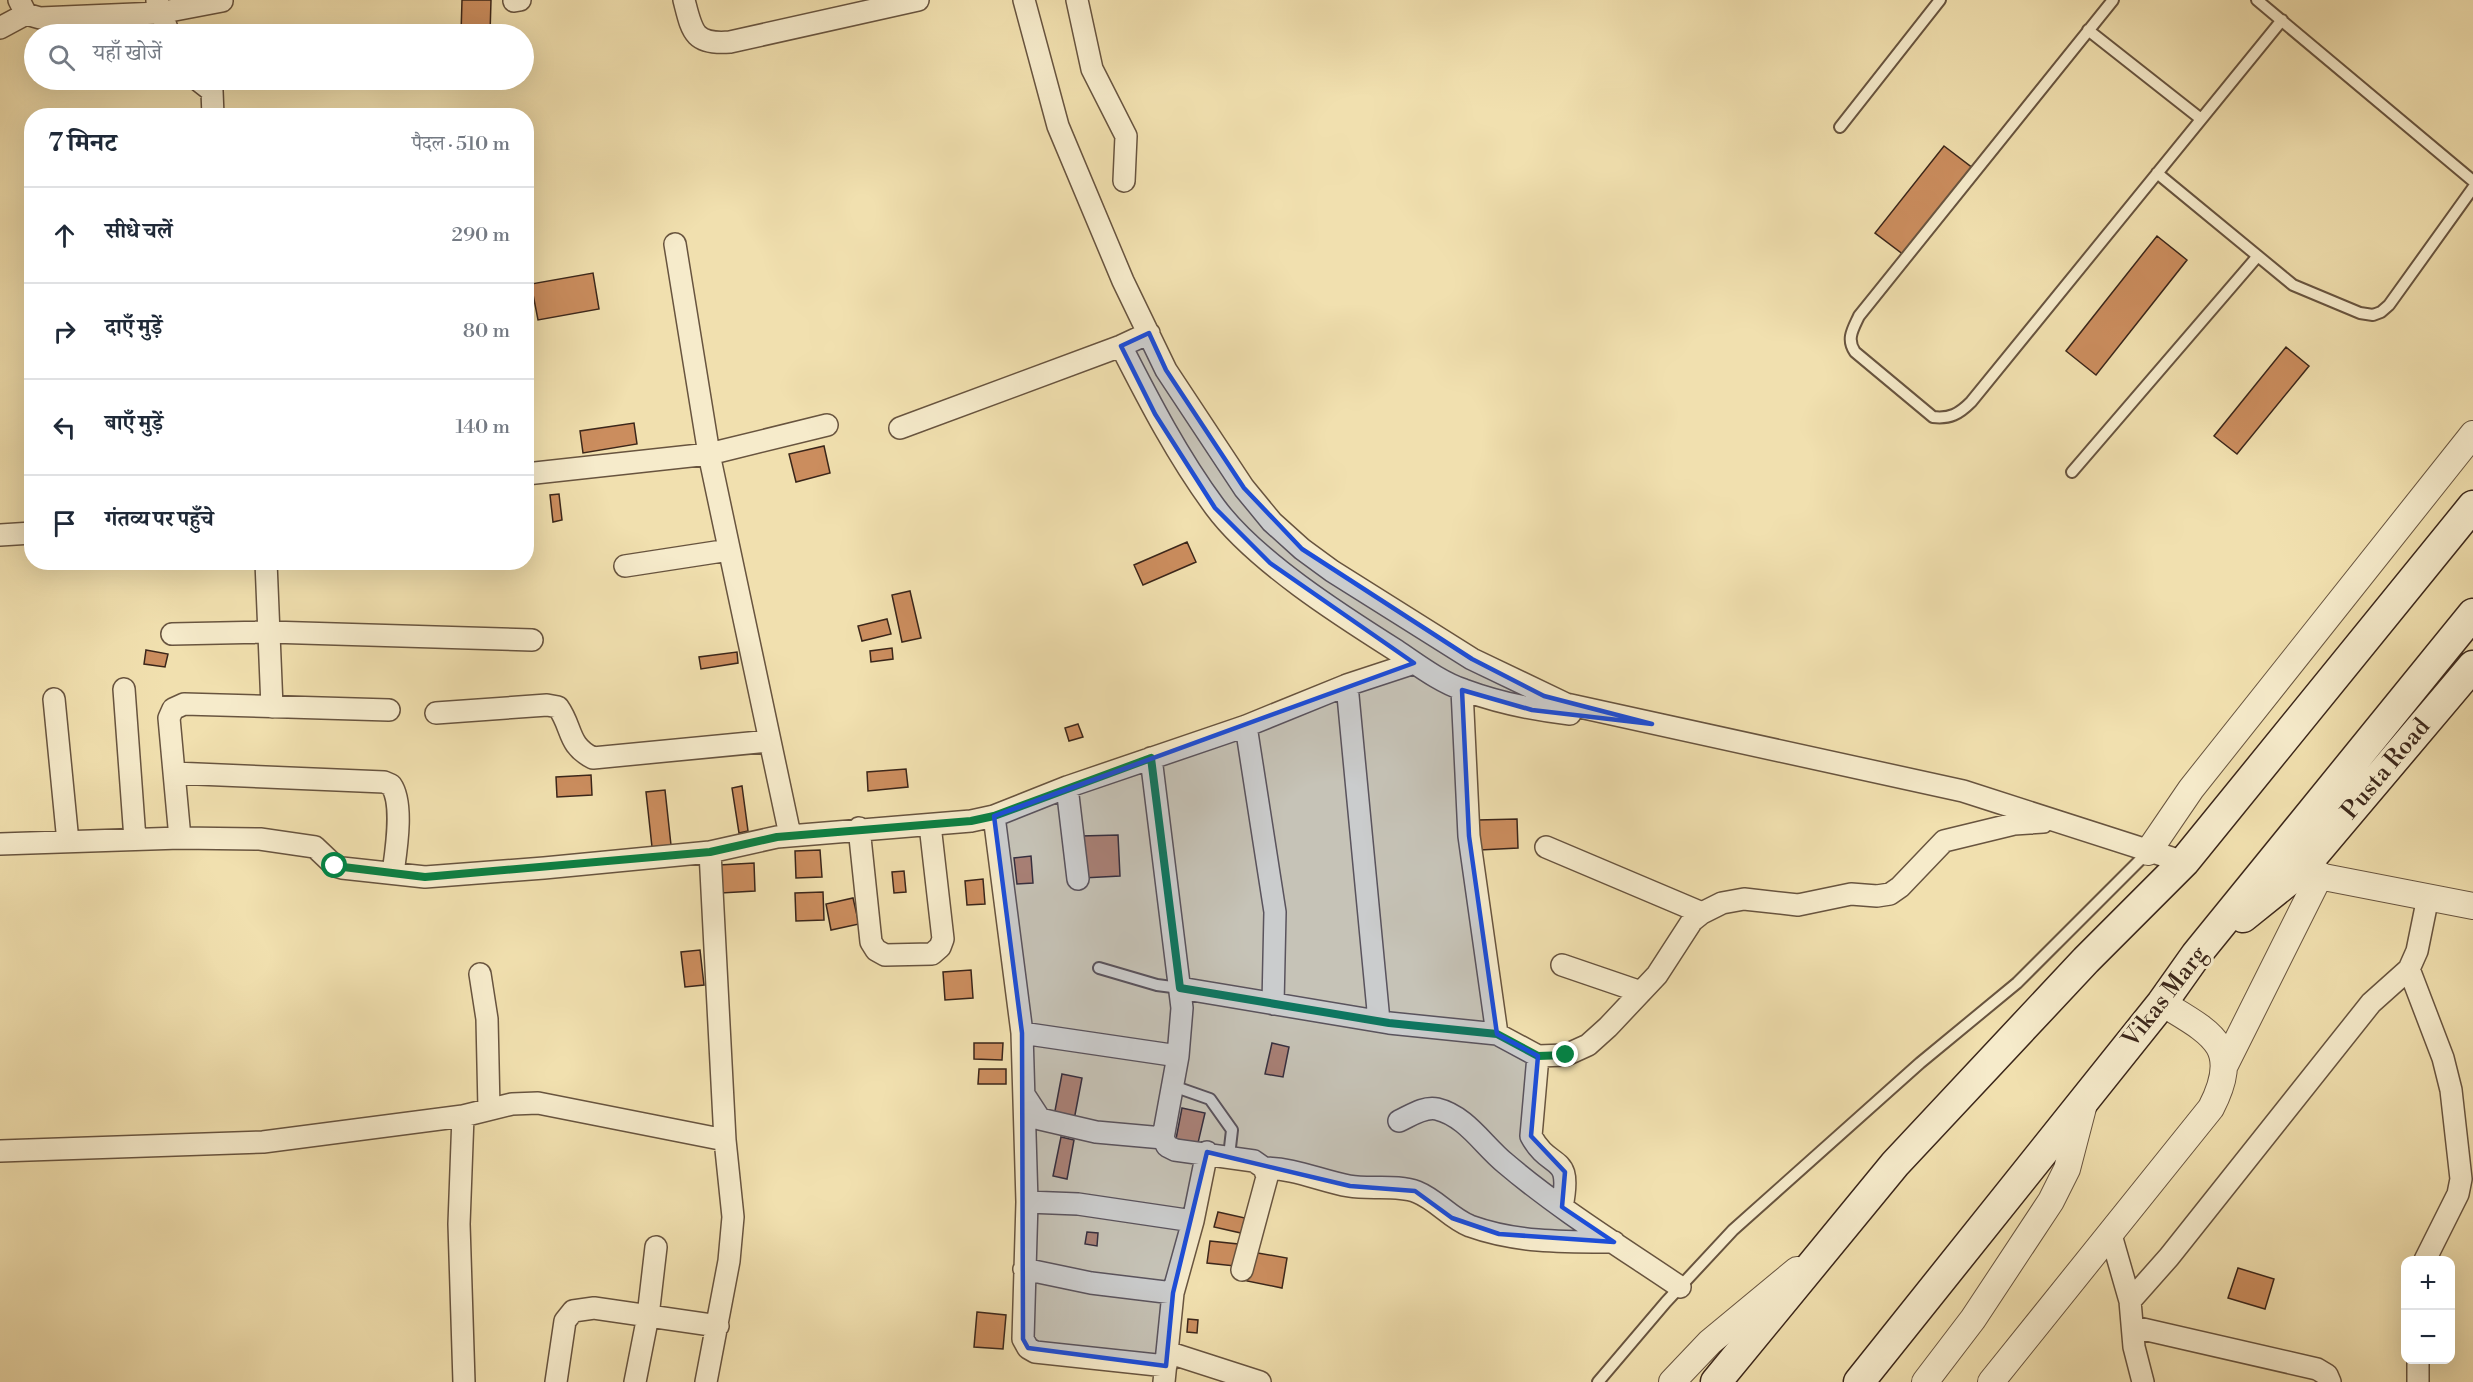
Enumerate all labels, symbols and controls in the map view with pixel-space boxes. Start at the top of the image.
search box [24,24,534,90]
text: यहाँ खोजें [93,40,162,67]
icon: search [45,41,78,74]
text: 7 मिनट [48,127,117,159]
text: पैदल · 510 m [412,132,510,157]
text: सीधे चलें [105,218,172,245]
icon: ahead [48,219,81,252]
text: 290 m [452,223,510,248]
text: दाएँ मुड़ें [105,314,162,341]
icon: right [48,315,81,348]
text: 80 m [463,319,510,344]
text: बाएँ मुड़ें [105,410,163,437]
icon: left [48,411,81,444]
text: 140 m [455,415,510,440]
text: गंतव्य पर पहुँचे [105,506,214,533]
icon: arrive [48,507,81,540]
street label: Pusta Road [2335,712,2437,826]
route start [321,852,347,878]
street label: Vikas Marg [2115,940,2214,1055]
route end [1552,1041,1578,1067]
map controls [2401,1256,2455,1364]
button: + [2401,1256,2455,1310]
button: − [2401,1310,2455,1364]

